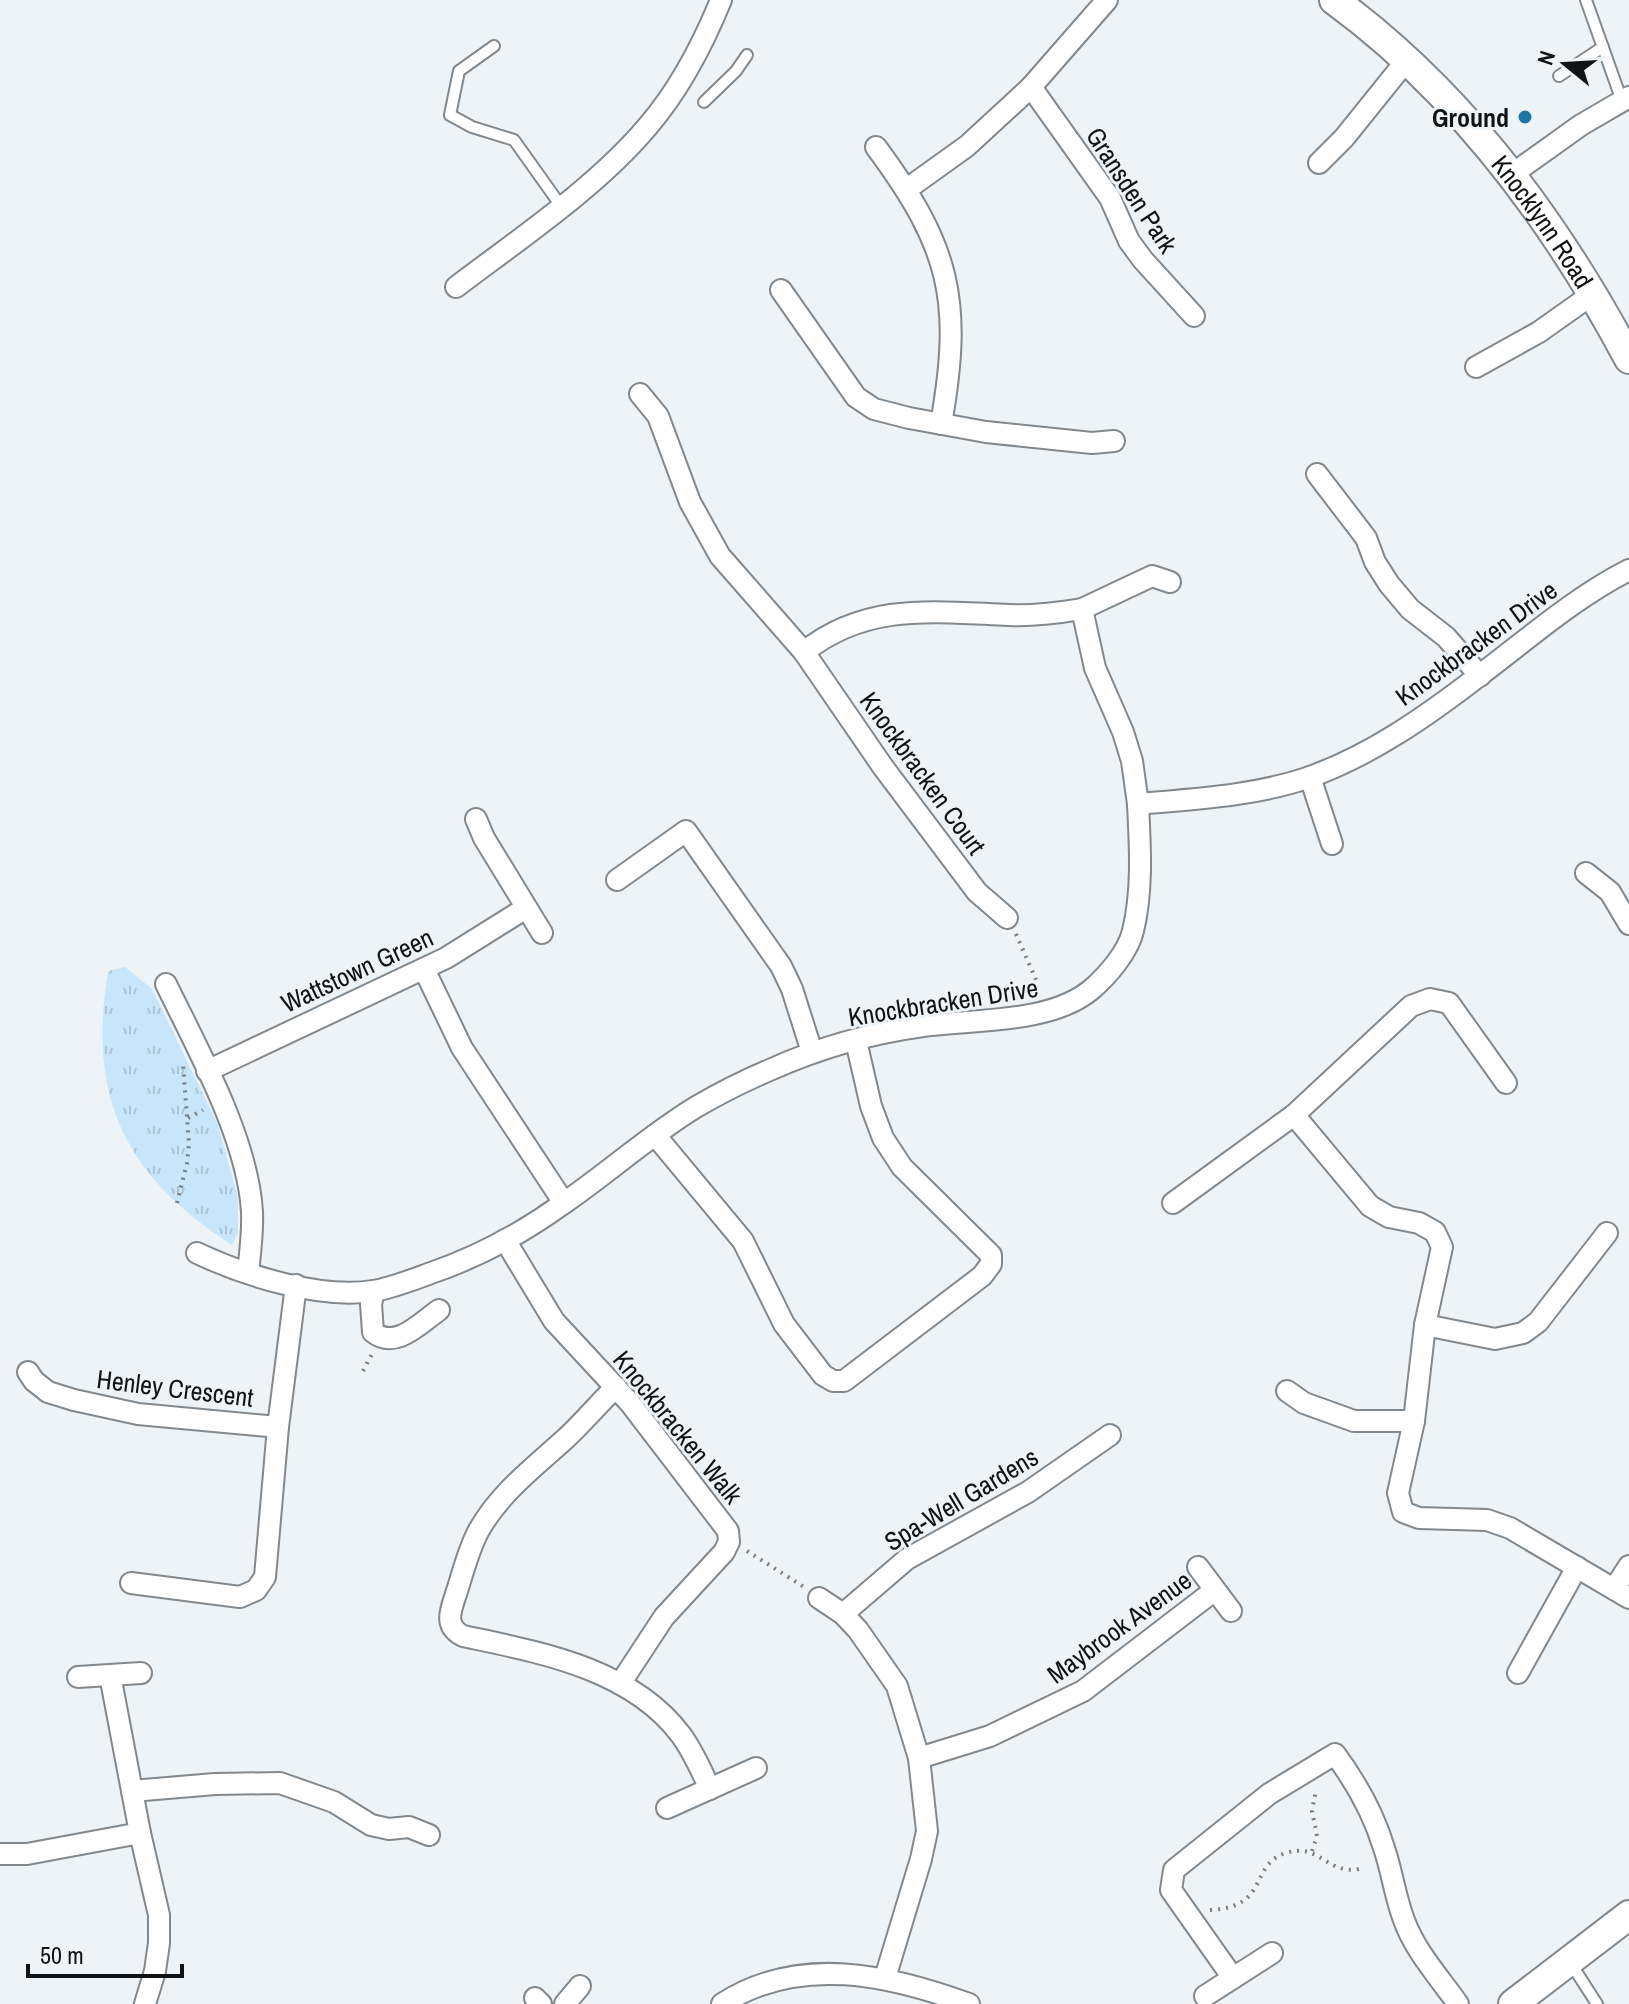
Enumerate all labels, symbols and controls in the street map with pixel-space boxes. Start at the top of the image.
north arrow [1525,24,1605,104]
text: N [1530,47,1562,69]
place label: Ground [1432,100,1509,135]
marker: Ground [1516,108,1534,126]
street label: Gransden Park [1078,120,1186,260]
street label: Knocklynn Road [1484,147,1602,294]
street label: Knockbracken Drive [1388,572,1564,714]
street label: Knockbracken Court [852,685,994,861]
street label: Wattstown Green [275,919,439,1021]
street label: Knockbracken Drive [845,970,1041,1034]
street label: Knockbracken Walk [605,1343,751,1511]
street label: Henley Crescent [95,1361,255,1415]
street label: Spa-Well Gardens [877,1439,1045,1559]
street label: Maybrook Avenue [1040,1563,1198,1691]
scale bar [28,1928,182,1978]
text: 50 m [40,1939,84,1971]

